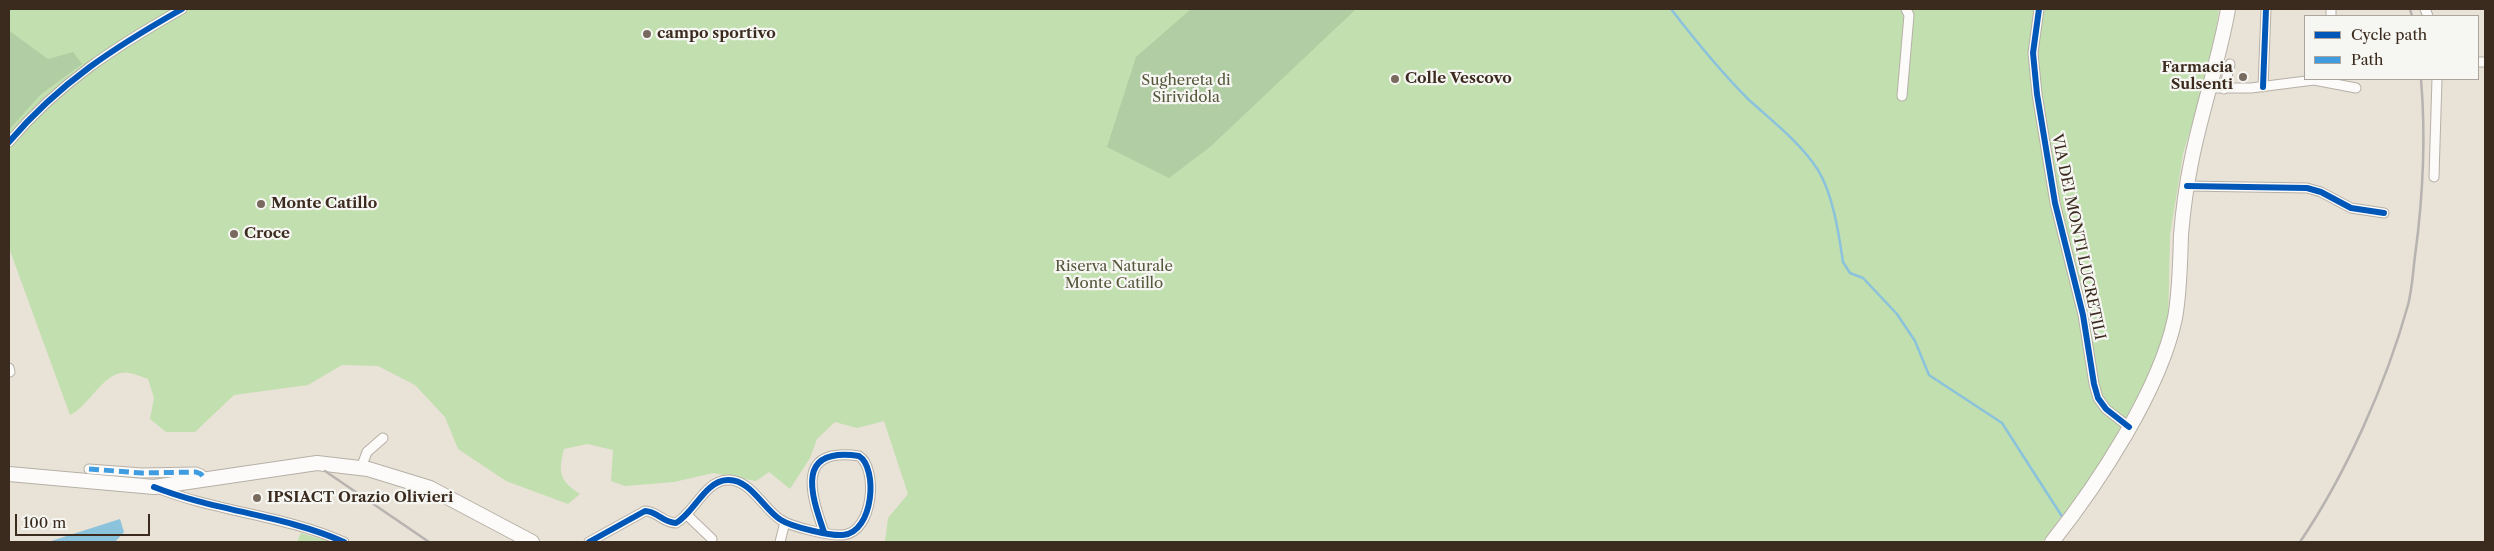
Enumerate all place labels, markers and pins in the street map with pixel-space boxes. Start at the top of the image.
place label: campo sportivo [657,25,776,43]
marker: campo sportivo [641,28,653,40]
place label: Farmacia Sulsenti [2161,59,2233,94]
place label: Colle Vescovo [1405,70,1512,88]
marker: Farmacia Sulsenti [2237,71,2249,83]
marker: Colle Vescovo [1389,73,1401,85]
place label: Monte Catillo [271,195,377,213]
marker: Monte Catillo [255,198,267,210]
place label: Croce [244,225,290,243]
marker: Croce [228,228,240,240]
place label: IPSIACT Orazio Olivieri [267,489,453,507]
marker: IPSIACT Orazio Olivieri [251,492,263,504]

